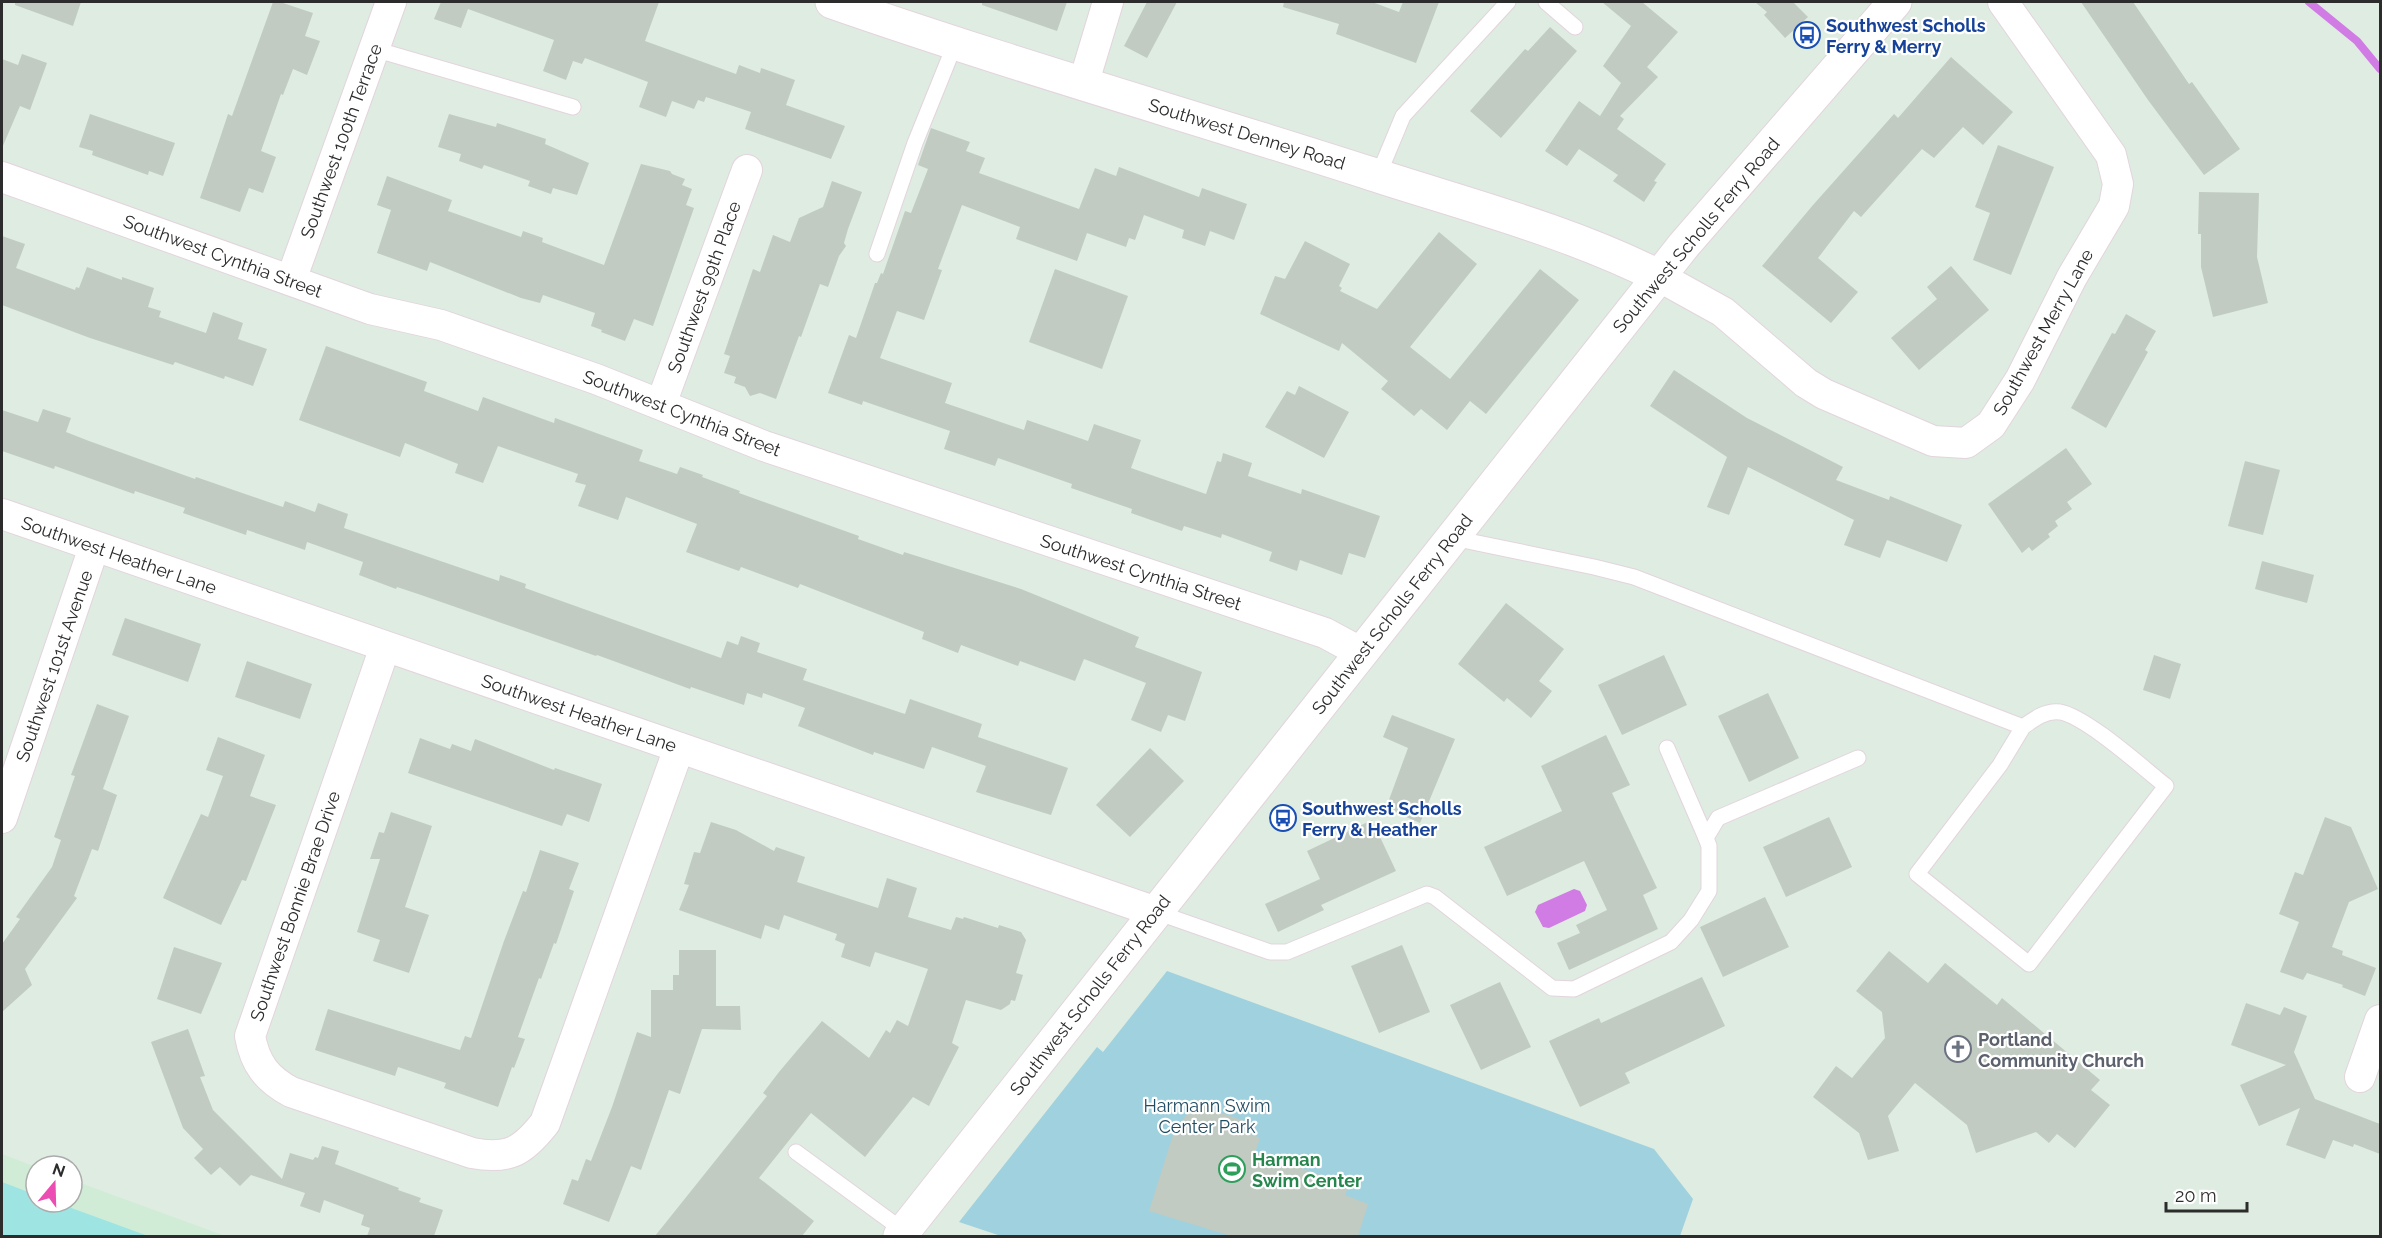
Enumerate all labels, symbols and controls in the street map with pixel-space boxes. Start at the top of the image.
place label: Southwest Scholls Ferry & Merry [1826,15,1986,57]
bus stop icon: Southwest Scholls Ferry & Merry [1792,20,1822,50]
street label: Southwest 100th Terrace [296,40,386,241]
street label: Southwest Denney Road [1146,94,1348,174]
street label: Southwest Scholls Ferry Road [1608,133,1784,337]
street label: Southwest 99th Place [663,198,745,376]
street label: Southwest Cynthia Street [121,210,325,302]
street label: Southwest Merry Lane [1989,245,2098,419]
street label: Southwest Cynthia Street [580,366,784,460]
street label: Southwest Scholls Ferry Road [1307,510,1477,718]
street label: Southwest Heather Lane [19,512,220,598]
street label: Southwest Cynthia Street [1038,530,1244,614]
street label: Southwest 101st Avenue [11,567,97,765]
street label: Southwest Heather Lane [479,670,680,756]
street label: Southwest Bonnie Brae Drive [246,788,344,1024]
place label: Southwest Scholls Ferry & Heather [1302,798,1462,840]
bus stop icon: Southwest Scholls Ferry & Heather [1268,803,1298,833]
street label: Southwest Scholls Ferry Road [1005,891,1175,1099]
place label: Portland Community Church [1978,1029,2144,1071]
church icon: Portland Community Church [1943,1034,1973,1064]
park label: Harmann Swim Center Park [1144,1095,1270,1137]
place label: Harman Swim Center [1252,1149,1362,1191]
north arrow [24,1154,84,1214]
sports icon: Harman Swim Center [1217,1154,1247,1184]
text: N [50,1159,68,1181]
scale bar [2166,1175,2247,1213]
text: 20 m [2175,1185,2217,1206]

